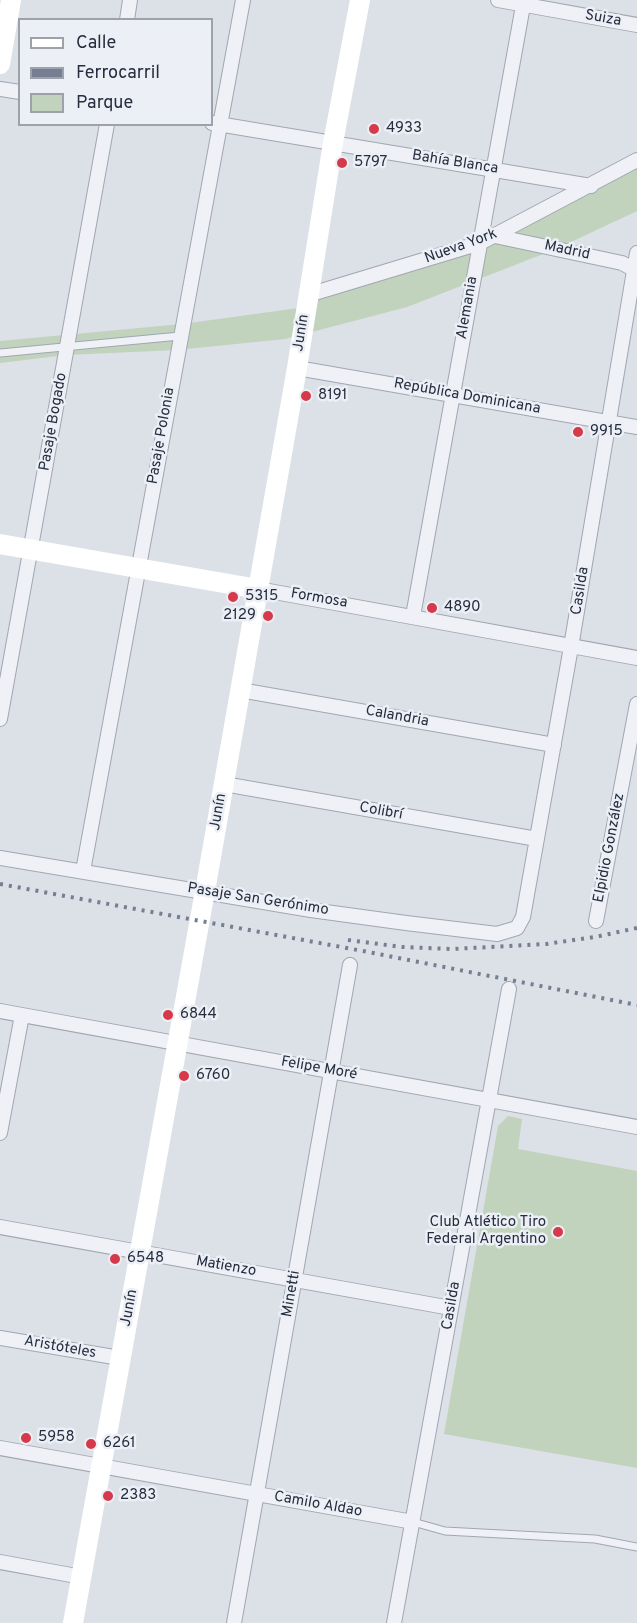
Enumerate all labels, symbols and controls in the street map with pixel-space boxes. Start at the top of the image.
street label: Suiza [583,7,623,31]
legend [18,18,213,126]
text: Calle [76,32,116,55]
text: Ferrocarril [76,62,160,85]
text: Parque [76,92,133,115]
place label: 4933 [386,120,422,138]
marker: 4933 [367,122,381,136]
street label: Bahía Blanca [410,147,500,179]
place label: 5797 [354,154,387,172]
marker: 5797 [335,156,349,170]
street label: Nueva York [422,226,500,268]
street label: Madrid [543,237,591,265]
street label: Alemania [454,275,482,341]
street label: Junín [290,313,314,353]
street label: Pasaje Bogado [36,371,72,473]
street label: República Dominicana [392,375,542,419]
street label: Pasaje Polonia [145,386,179,486]
place label: 8191 [318,387,347,405]
marker: 8191 [299,389,313,403]
place label: 9915 [590,423,623,441]
marker: 9915 [571,425,585,439]
street label: Casilda [568,566,594,616]
street label: Formosa [289,585,349,613]
place label: 5315 [245,588,278,606]
marker: 5315 [226,590,240,604]
place label: 4890 [444,599,481,617]
marker: 4890 [425,601,439,615]
place label: 2129 [223,607,256,625]
marker: 2129 [261,609,275,623]
street label: Calandria [364,703,430,731]
street label: Junín [207,792,231,832]
street label: Elpidio González [591,792,629,904]
street label: Colibrí [358,799,404,825]
street label: Pasaje San Gerónimo [186,880,330,920]
place label: 6844 [180,1006,217,1024]
marker: 6844 [161,1008,175,1022]
street label: Felipe Moré [279,1053,359,1085]
place label: 6760 [196,1067,230,1085]
marker: 6760 [177,1069,191,1083]
place label: Club Atlético Tiro Federal Argentino [426,1214,546,1249]
marker: Club Atlético Tiro Federal Argentino [551,1225,565,1239]
place label: 6548 [127,1250,164,1268]
marker: 6548 [108,1252,122,1266]
street label: Matienzo [194,1253,258,1281]
street label: Minetti [279,1269,305,1319]
street label: Casilda [439,1280,465,1332]
street label: Junín [118,1288,142,1328]
street label: Aristóteles [22,1333,98,1363]
place label: 5958 [38,1429,75,1447]
marker: 5958 [19,1431,33,1445]
place label: 6261 [103,1435,136,1453]
marker: 6261 [84,1437,98,1451]
place label: 2383 [120,1487,156,1505]
street label: Camilo Aldao [273,1488,363,1522]
marker: 2383 [101,1489,115,1503]

